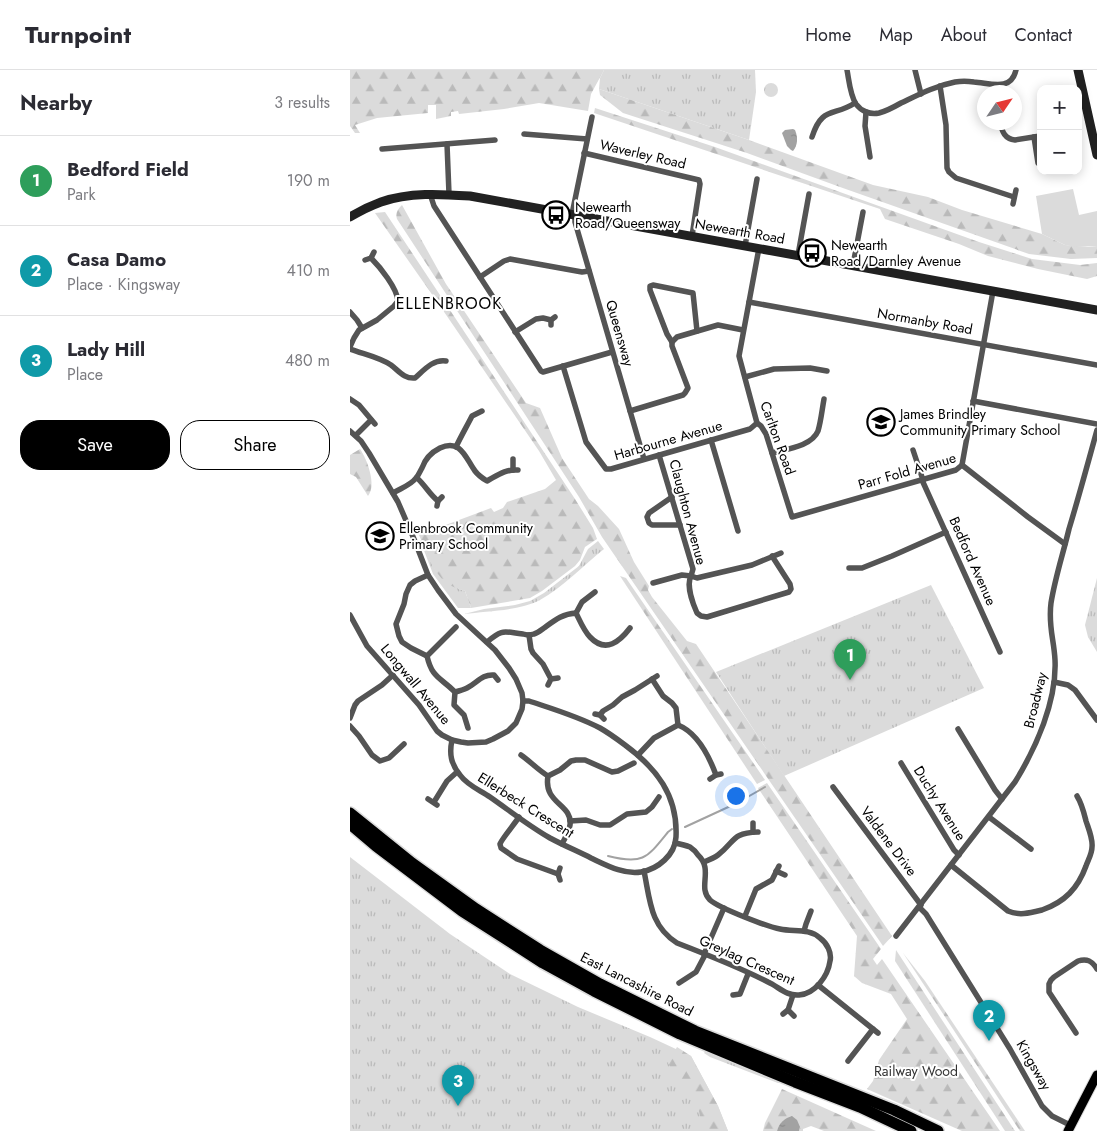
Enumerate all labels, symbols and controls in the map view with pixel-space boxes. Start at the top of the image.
text: Turnpoint [25,17,131,52]
text: Home [805,22,851,48]
text: Map [879,22,913,48]
text: About [941,22,986,48]
text: Contact [1014,22,1072,48]
north arrow [977,85,1022,130]
map controls [1037,85,1082,175]
button: + [1037,85,1082,130]
text: Nearby [20,88,92,118]
text: 3 results [274,91,330,114]
button: − [1037,130,1082,175]
street label: Waverley Road [598,134,688,174]
text: Bedford Field [67,156,189,183]
text: 1 [32,169,40,192]
text: 190 m [287,169,330,192]
text: Park [67,183,96,206]
place label: Newearth Road/Queensway [575,197,681,233]
bus stop icon: Newearth Road/Queensway [541,200,571,230]
street label: Newearth Road [693,213,787,249]
place label: Newearth Road/Darnley Avenue [831,235,961,271]
bus stop icon: Newearth Road/Darnley Avenue [797,238,827,268]
text: Casa Damo [67,246,166,273]
text: 2 [31,259,41,282]
text: 410 m [287,259,330,282]
text: Place · Kingsway [67,273,180,296]
district label: ELLENBROOK [396,292,502,315]
street label: Queensway [601,298,639,369]
street label: Normanby Road [876,303,974,339]
text: Lady Hill [67,336,145,363]
text: 3 [31,349,41,372]
text: 480 m [285,349,330,372]
text: Place [67,363,103,386]
street label: Carlton Road [755,398,801,478]
place label: James Brindley Community Primary School [898,404,1060,440]
school or university icon: James Brindley Community Primary School [866,407,896,437]
street label: Harbourne Avenue [612,415,724,465]
button: Save [20,420,170,470]
button: Share [180,420,330,470]
street label: Parr Fold Avenue [856,447,958,495]
street label: Claughton Avenue [664,457,712,567]
street label: Bedford Avenue [944,513,1002,609]
place label: Ellenbrook Community Primary School [399,518,534,554]
school or university icon: Ellenbrook Community Primary School [365,521,395,551]
street label: Longwall Avenue [376,639,456,729]
pin: 1 [834,639,866,680]
street label: Broadway [1018,669,1052,730]
street label: Duchy Avenue [909,762,971,844]
street label: Ellerbeck Crescent [474,767,578,843]
your location [723,783,749,809]
street label: Valdene Drive [856,802,922,880]
street label: Greylag Crescent [696,930,798,990]
street label: East Lancashire Road [577,947,697,1021]
pin: 2 [973,1000,1005,1041]
street label: Kingsway [1012,1036,1057,1094]
park label: Railway Wood [874,1061,958,1081]
pin: 3 [442,1065,474,1106]

